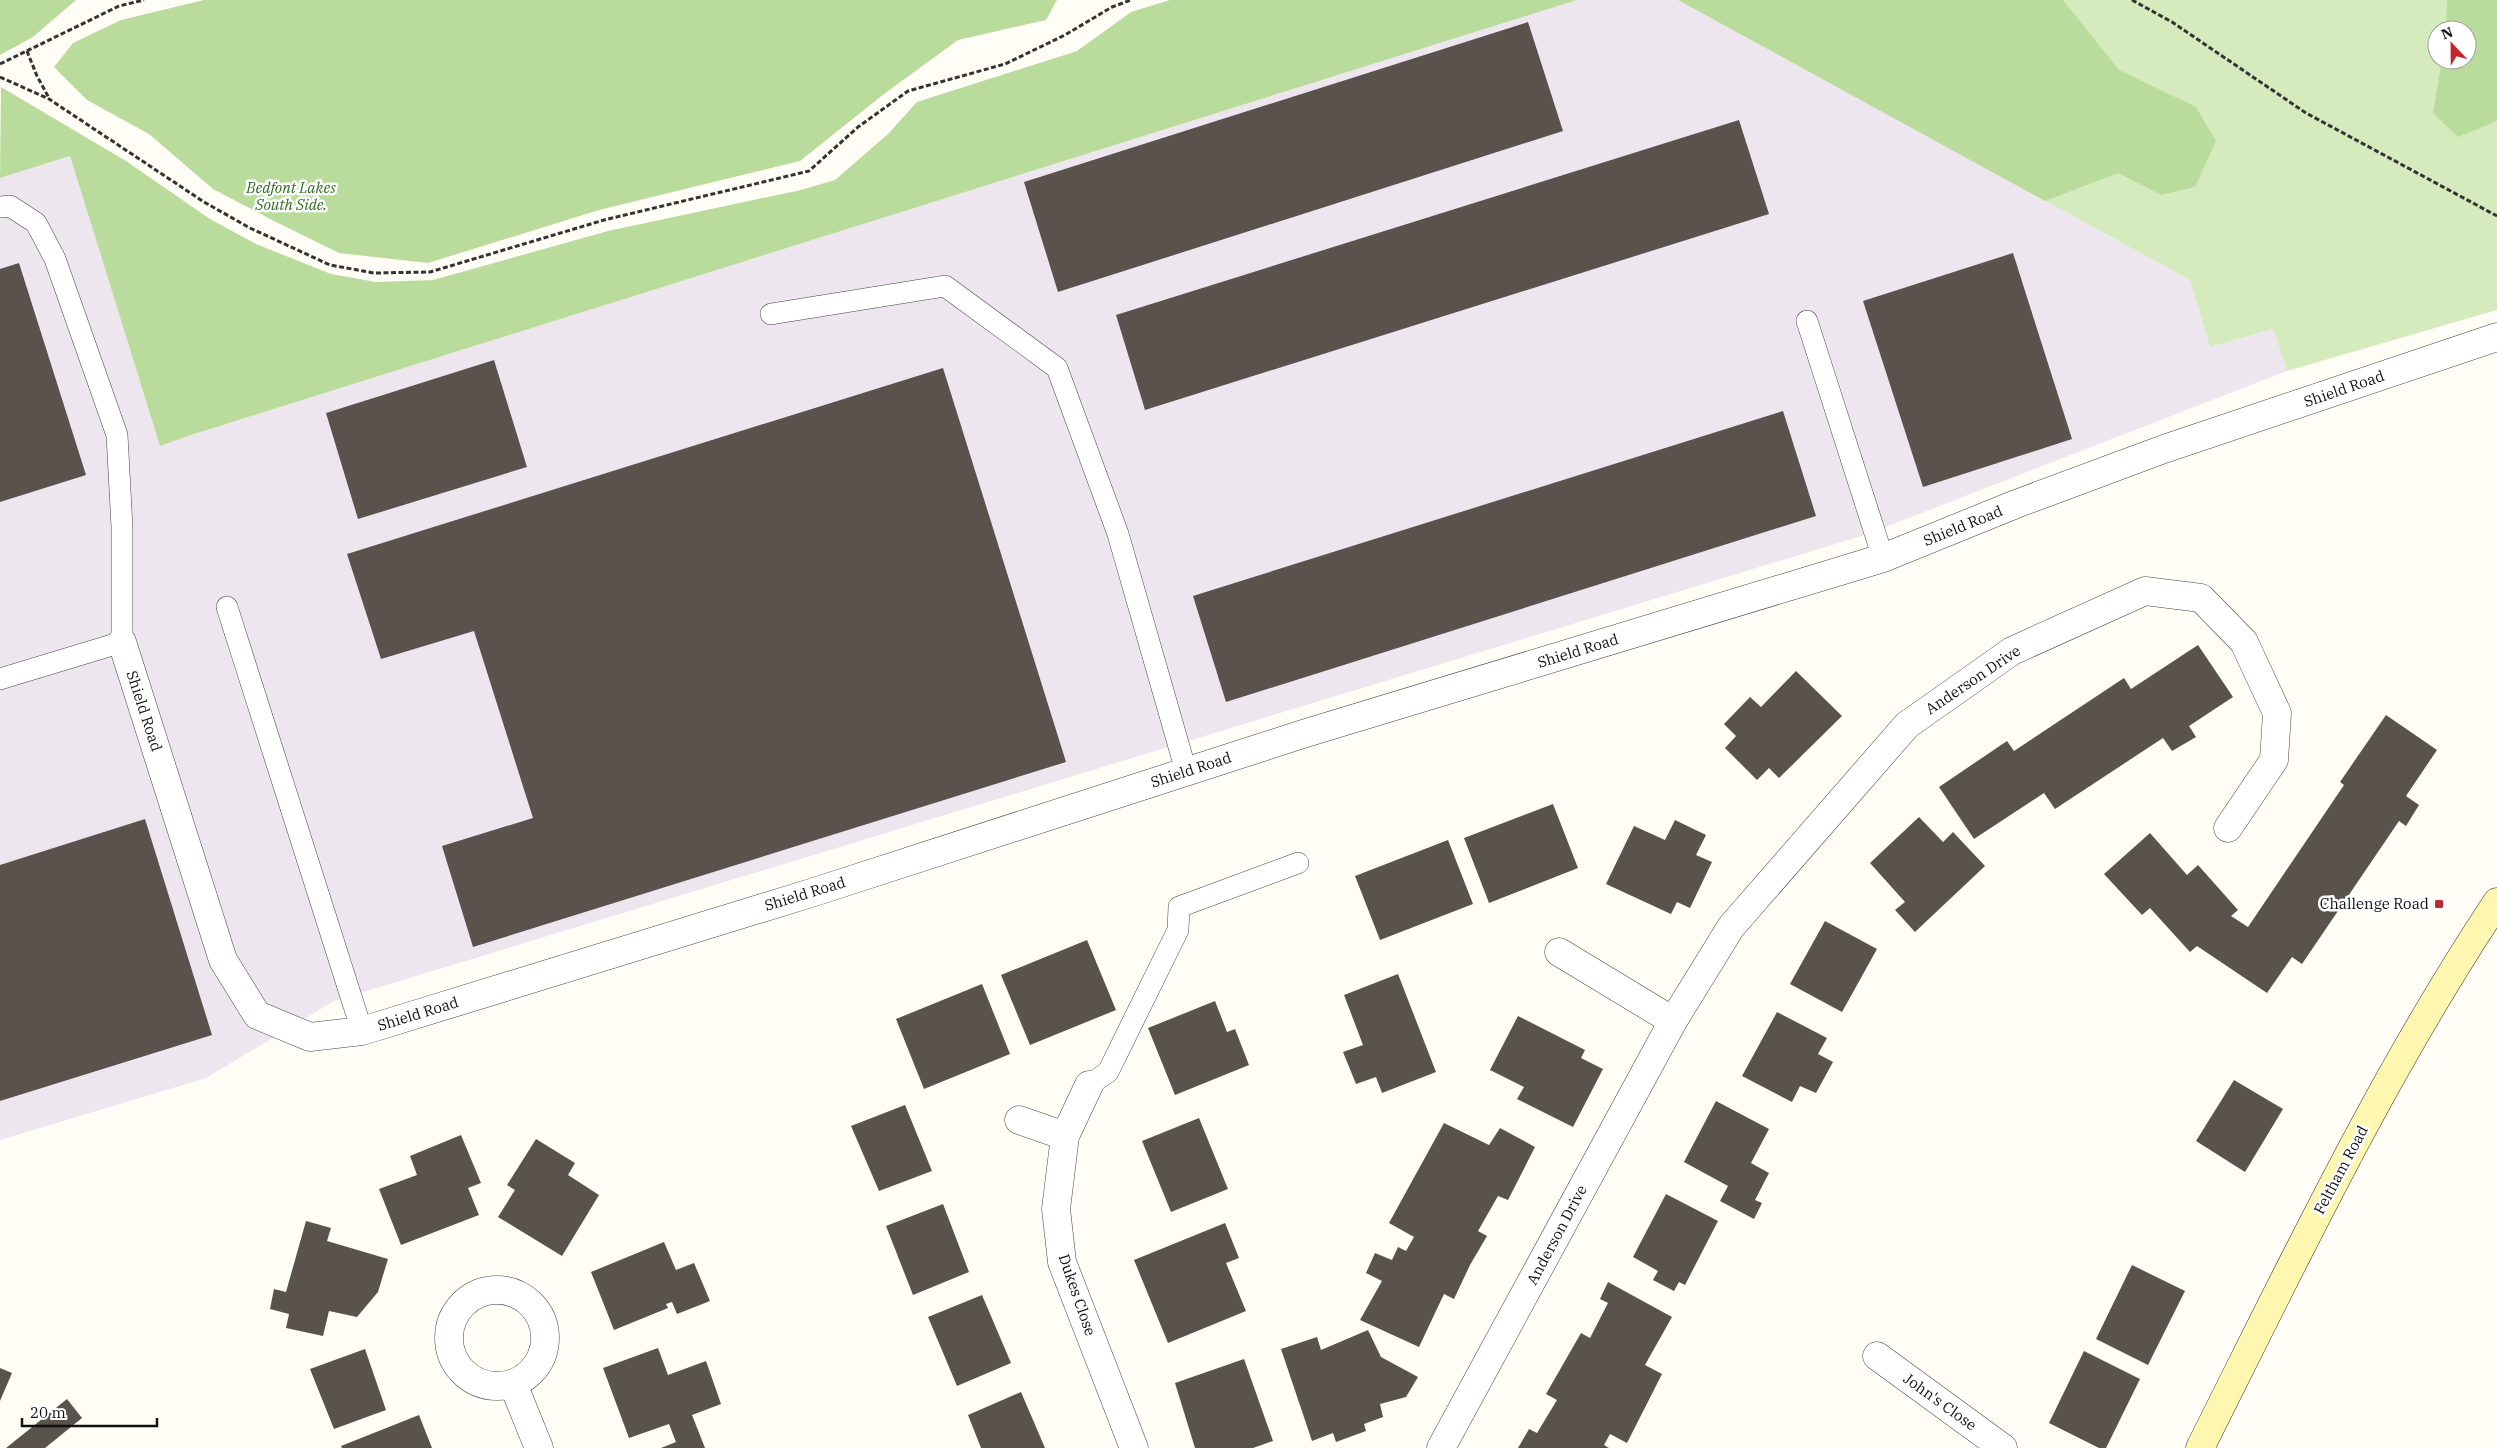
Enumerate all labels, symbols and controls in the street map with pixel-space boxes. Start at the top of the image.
north arrow [2427,20,2477,70]
text: N [2439,23,2456,43]
park label: Bedfont Lakes South Side. [245,178,336,214]
street label: Shield Road [2301,366,2387,411]
street label: Shield Road [1920,501,2005,550]
street label: Shield Road [1535,629,1621,672]
street label: Anderson Drive [1922,641,2024,718]
street label: Shield Road [122,668,166,754]
street label: Shield Road [1148,748,1234,792]
street label: Shield Road [762,872,848,915]
place label: Challenge Road [2320,894,2429,913]
marker: Challenge Road [2433,898,2445,910]
street label: Shield Road [375,992,461,1035]
street label: Feltham Road [2309,1122,2372,1217]
street label: Anderson Drive [1522,1182,1591,1288]
street label: Dukes Close [1055,1251,1100,1338]
street label: John's Close [1900,1369,1981,1435]
scale bar [22,1396,158,1428]
text: 20 m [30,1403,66,1422]

